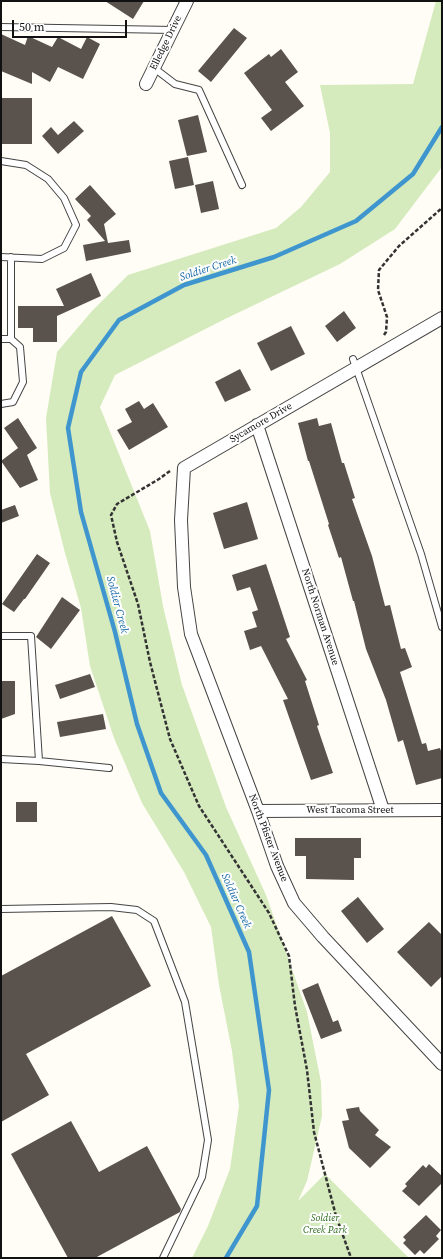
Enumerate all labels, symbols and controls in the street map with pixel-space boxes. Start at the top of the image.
scale bar [14,12,129,38]
street label: Elledge Drive [148,14,184,72]
text: 50 m [19,19,45,35]
water label: Soldier Creek [178,254,238,284]
street label: Sycamore Drive [228,400,294,446]
street label: North Norman Avenue [299,567,341,667]
water label: Soldier Creek [103,575,131,635]
street label: North Pfister Avenue [246,793,290,883]
street label: West Tacoma Street [306,804,394,816]
water label: Soldier Creek [218,871,254,931]
park label: Soldier Creek Park [303,1212,347,1236]

